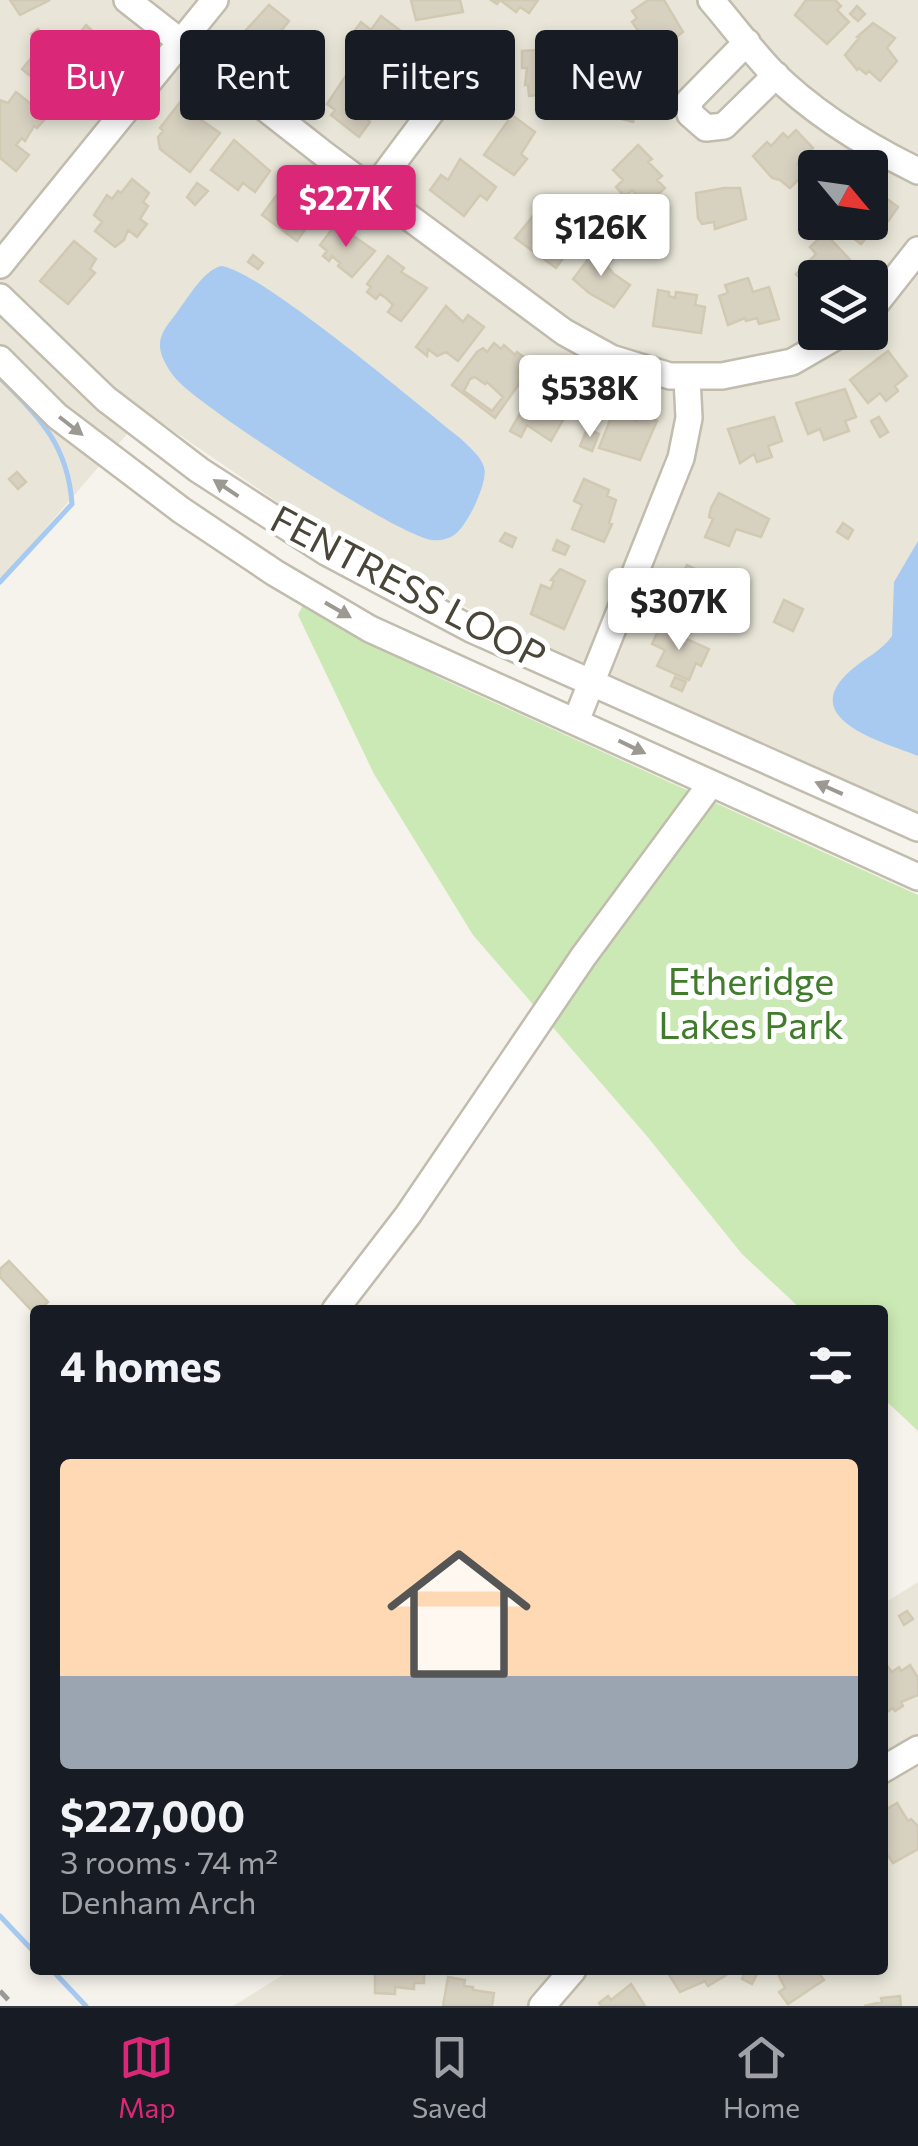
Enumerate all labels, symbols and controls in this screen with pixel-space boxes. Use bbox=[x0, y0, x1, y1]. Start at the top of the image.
chip: Buy bbox=[30, 30, 160, 120]
chip: Rent bbox=[180, 30, 325, 120]
chip: Filters bbox=[345, 30, 515, 120]
chip: New bbox=[535, 30, 678, 120]
north arrow bbox=[798, 150, 888, 240]
map controls bbox=[798, 150, 888, 350]
pin: $227K bbox=[276, 165, 416, 250]
text: $227K bbox=[299, 177, 393, 217]
pin: $126K bbox=[531, 194, 671, 279]
text: $126K bbox=[555, 206, 647, 246]
button: layers bbox=[798, 260, 888, 350]
pin: $538K bbox=[520, 355, 660, 440]
text: $538K bbox=[541, 367, 639, 407]
one-way arrow bbox=[58, 415, 83, 436]
one-way arrow bbox=[212, 479, 239, 498]
street label: FENTRESS LOOP bbox=[264, 494, 555, 678]
pin: $307K bbox=[609, 568, 749, 653]
text: $307K bbox=[630, 580, 728, 620]
one-way arrow bbox=[324, 601, 352, 618]
one-way arrow bbox=[618, 739, 647, 756]
one-way arrow bbox=[814, 780, 844, 796]
park label: Etheridge Lakes Park bbox=[658, 956, 844, 1047]
icon: filters bbox=[803, 1338, 858, 1393]
text: 4 homes bbox=[60, 1339, 222, 1391]
icon: home bbox=[369, 1524, 549, 1704]
text: $227,000 bbox=[60, 1789, 245, 1841]
text: 3 rooms · 74 m² bbox=[60, 1841, 278, 1881]
text: Denham Arch bbox=[60, 1881, 256, 1921]
tab: Map bbox=[118, 2030, 176, 2124]
tab: Saved bbox=[412, 2030, 487, 2124]
tab: Home bbox=[723, 2030, 800, 2124]

